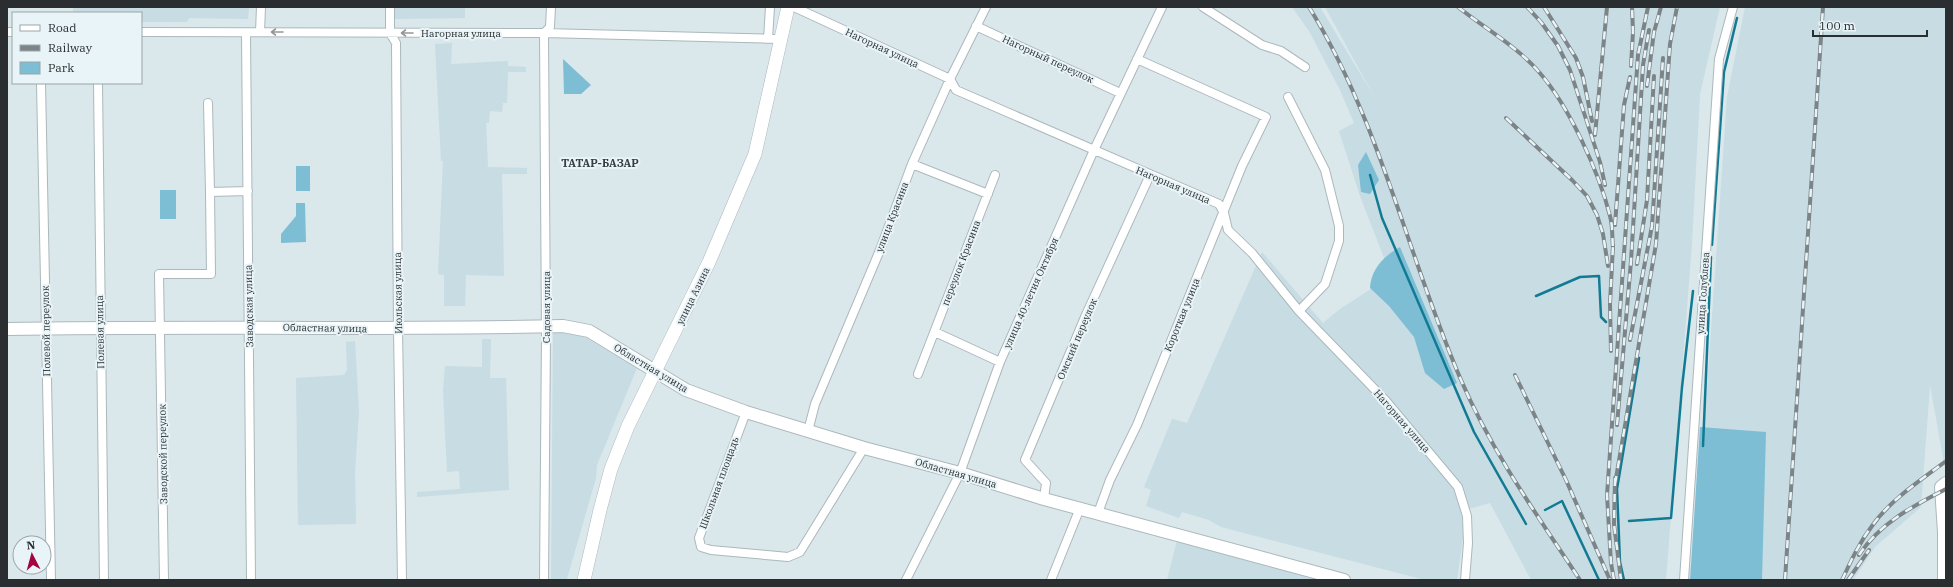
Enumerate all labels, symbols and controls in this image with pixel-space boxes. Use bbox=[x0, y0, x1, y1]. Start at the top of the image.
legend bbox=[12, 12, 142, 84]
scale bar bbox=[1813, 12, 1927, 38]
text: 100 m bbox=[1819, 18, 1855, 33]
text: Road bbox=[48, 20, 77, 35]
street label: Нагорная улица bbox=[843, 25, 921, 71]
street label: Нагорная улица bbox=[421, 27, 501, 40]
one-way arrow bbox=[271, 28, 284, 36]
one-way arrow bbox=[401, 29, 414, 37]
street label: Нагорный переулок bbox=[1000, 32, 1096, 86]
text: Railway bbox=[48, 40, 93, 55]
text: Park bbox=[48, 60, 74, 75]
district label: ТАТАР-БАЗАР bbox=[561, 156, 639, 170]
street label: Нагорная улица bbox=[1134, 163, 1213, 207]
street label: улица Красина bbox=[873, 180, 912, 254]
street label: переулок Красина bbox=[939, 218, 983, 308]
street label: улица 40-летия Октября bbox=[1001, 235, 1062, 351]
street label: улица Голублева bbox=[1694, 251, 1712, 334]
street label: Июльская улица bbox=[391, 252, 405, 334]
street label: Заводская улица bbox=[242, 264, 256, 347]
street label: улица Азина bbox=[673, 265, 713, 327]
street label: Садовая улица bbox=[540, 270, 553, 343]
street label: Короткая улица bbox=[1161, 276, 1203, 354]
street label: Полевой переулок bbox=[39, 285, 53, 377]
street label: Полевая улица bbox=[93, 294, 107, 369]
street label: Омский переулок bbox=[1054, 296, 1100, 382]
street label: Областная улица bbox=[283, 321, 368, 335]
street label: Областная улица bbox=[612, 341, 691, 396]
street label: Нагорная улица bbox=[1371, 387, 1433, 456]
street label: Заводской переулок bbox=[156, 404, 170, 504]
street label: Школьная площадь bbox=[696, 435, 742, 531]
street label: Областная улица bbox=[914, 455, 999, 491]
north arrow bbox=[12, 535, 52, 575]
text: N bbox=[26, 538, 36, 552]

